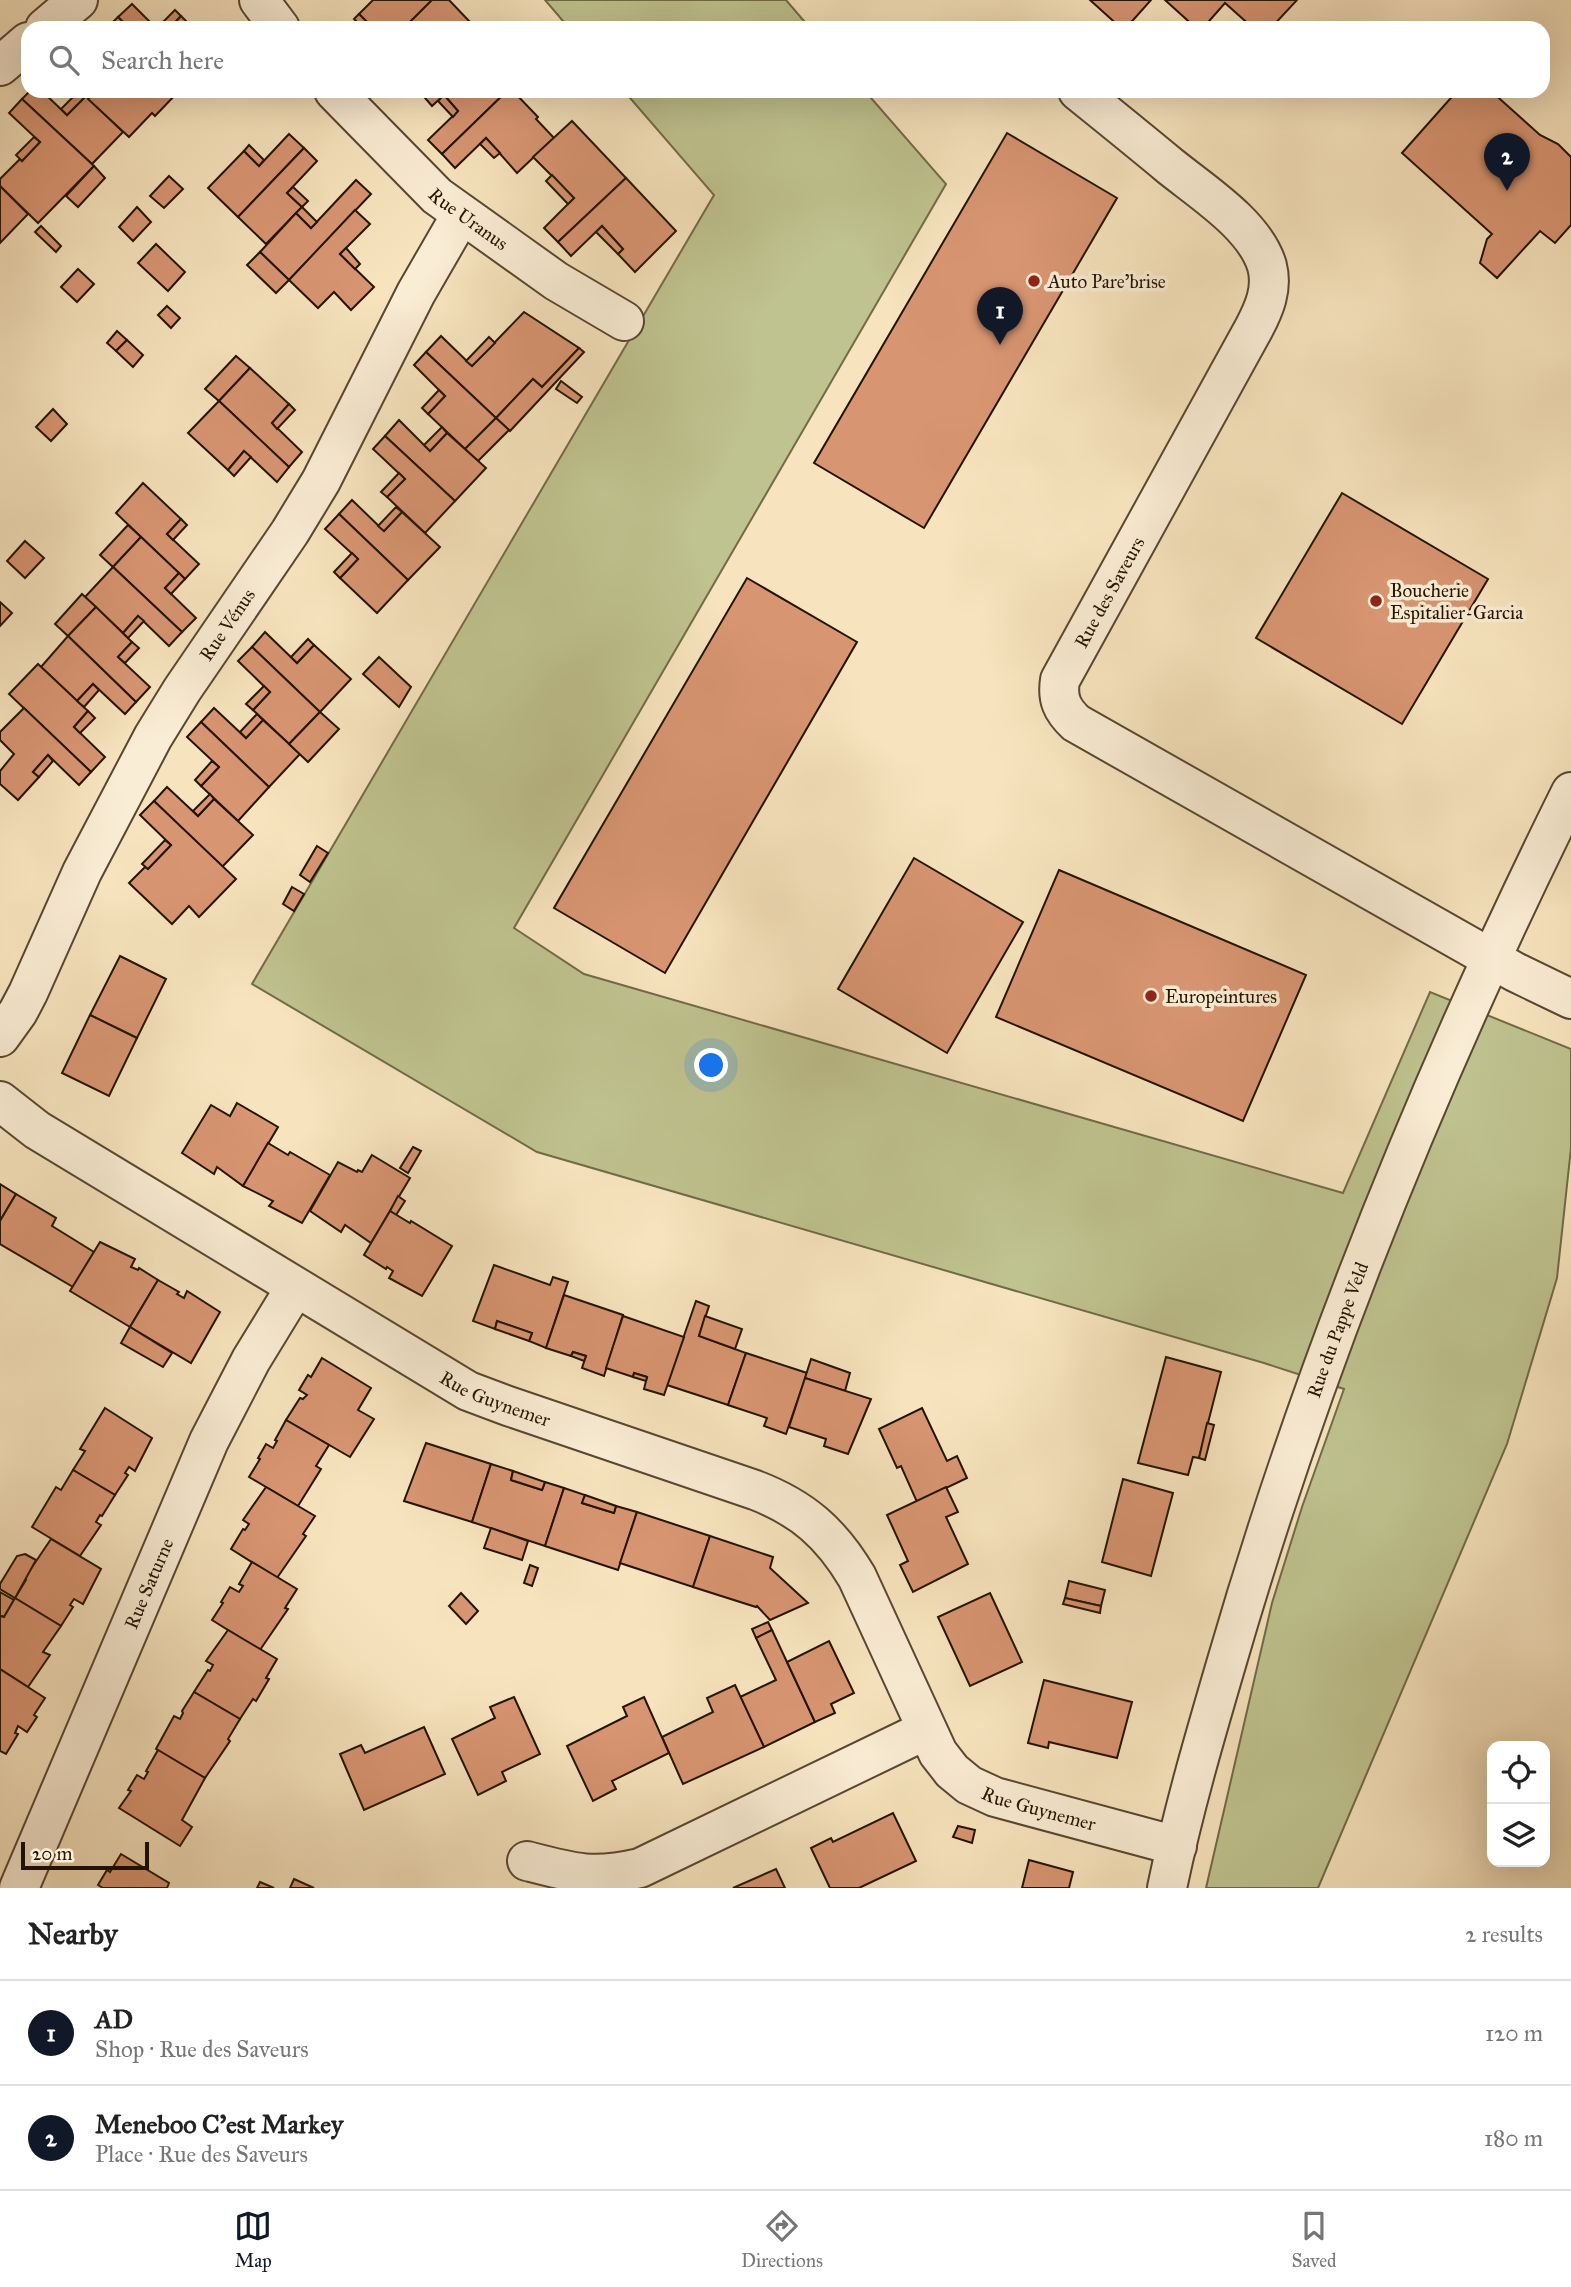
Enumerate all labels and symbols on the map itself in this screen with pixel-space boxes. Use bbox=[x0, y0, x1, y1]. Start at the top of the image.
pin: 2 bbox=[1484, 133, 1530, 191]
street label: Rue Uranus bbox=[423, 183, 513, 255]
place label: Auto Pare'brise bbox=[1047, 270, 1166, 293]
marker: Auto Pare'brise bbox=[1026, 273, 1042, 289]
pin: 1 bbox=[977, 287, 1023, 345]
street label: Rue des Saveurs bbox=[1069, 533, 1149, 652]
place label: Boucherie Espitalier-Garcia bbox=[1390, 579, 1524, 624]
street label: Rue Vénus bbox=[194, 584, 260, 665]
marker: Boucherie Espitalier-Garcia bbox=[1368, 593, 1384, 609]
place label: Europeintures bbox=[1165, 985, 1277, 1008]
marker: Europeintures bbox=[1143, 988, 1159, 1004]
your location bbox=[694, 1048, 728, 1082]
street label: Rue du Pappe Veld bbox=[1302, 1258, 1374, 1401]
street label: Rue Guynemer bbox=[436, 1366, 554, 1432]
street label: Rue Saturne bbox=[119, 1535, 178, 1632]
street label: Rue Guynemer bbox=[978, 1781, 1099, 1836]
scale bar bbox=[21, 1839, 149, 1871]

